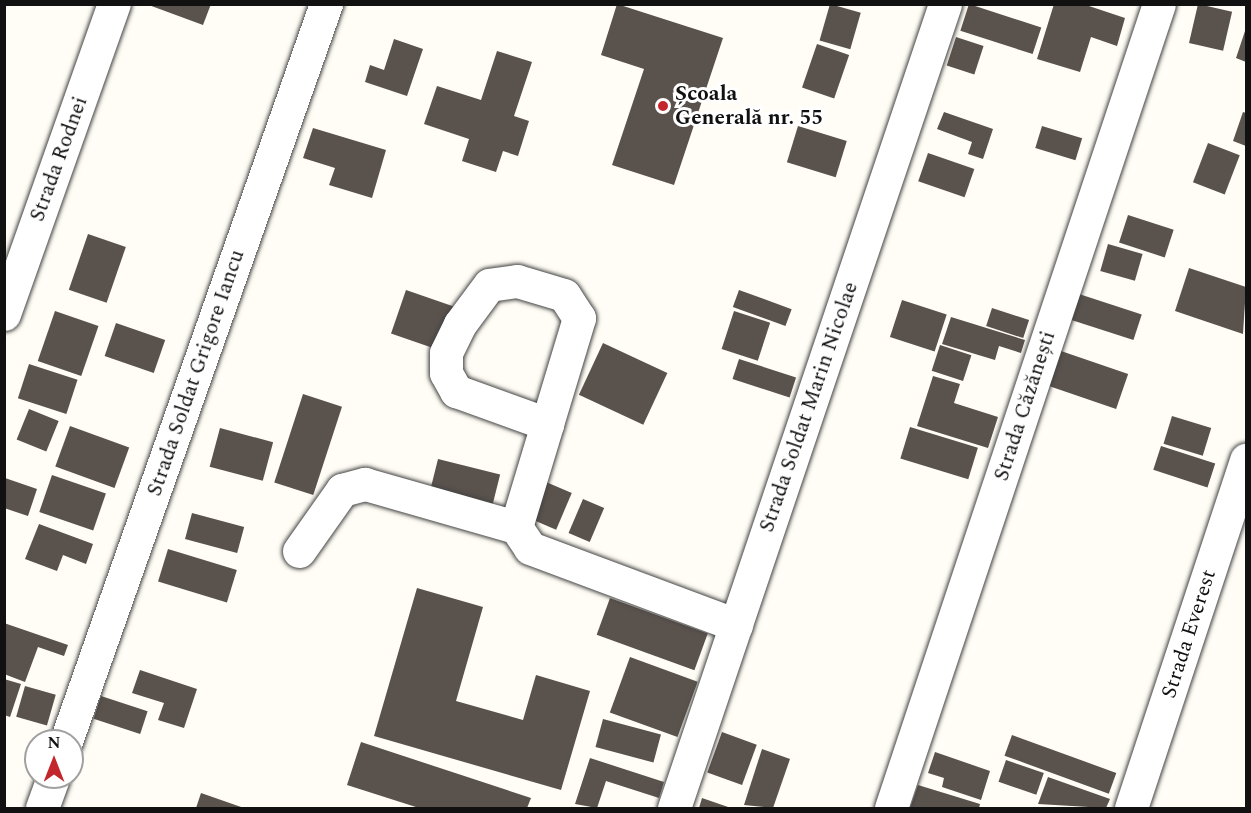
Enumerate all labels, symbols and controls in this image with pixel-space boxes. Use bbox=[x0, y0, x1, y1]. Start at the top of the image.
place label: Școala Generală nr. 55 bbox=[675, 81, 823, 131]
street label: Strada Rodnei bbox=[25, 93, 93, 225]
marker: Școala Generală nr. 55 bbox=[656, 99, 670, 113]
street label: Strada Soldat Grigore Iancu bbox=[142, 247, 250, 499]
street label: Strada Soldat Marin Nicolae bbox=[754, 279, 864, 535]
street label: Strada Căzănești bbox=[989, 328, 1061, 484]
street label: Strada Everest bbox=[1156, 566, 1222, 702]
north arrow bbox=[24, 729, 84, 789]
text: N bbox=[47, 731, 61, 755]

